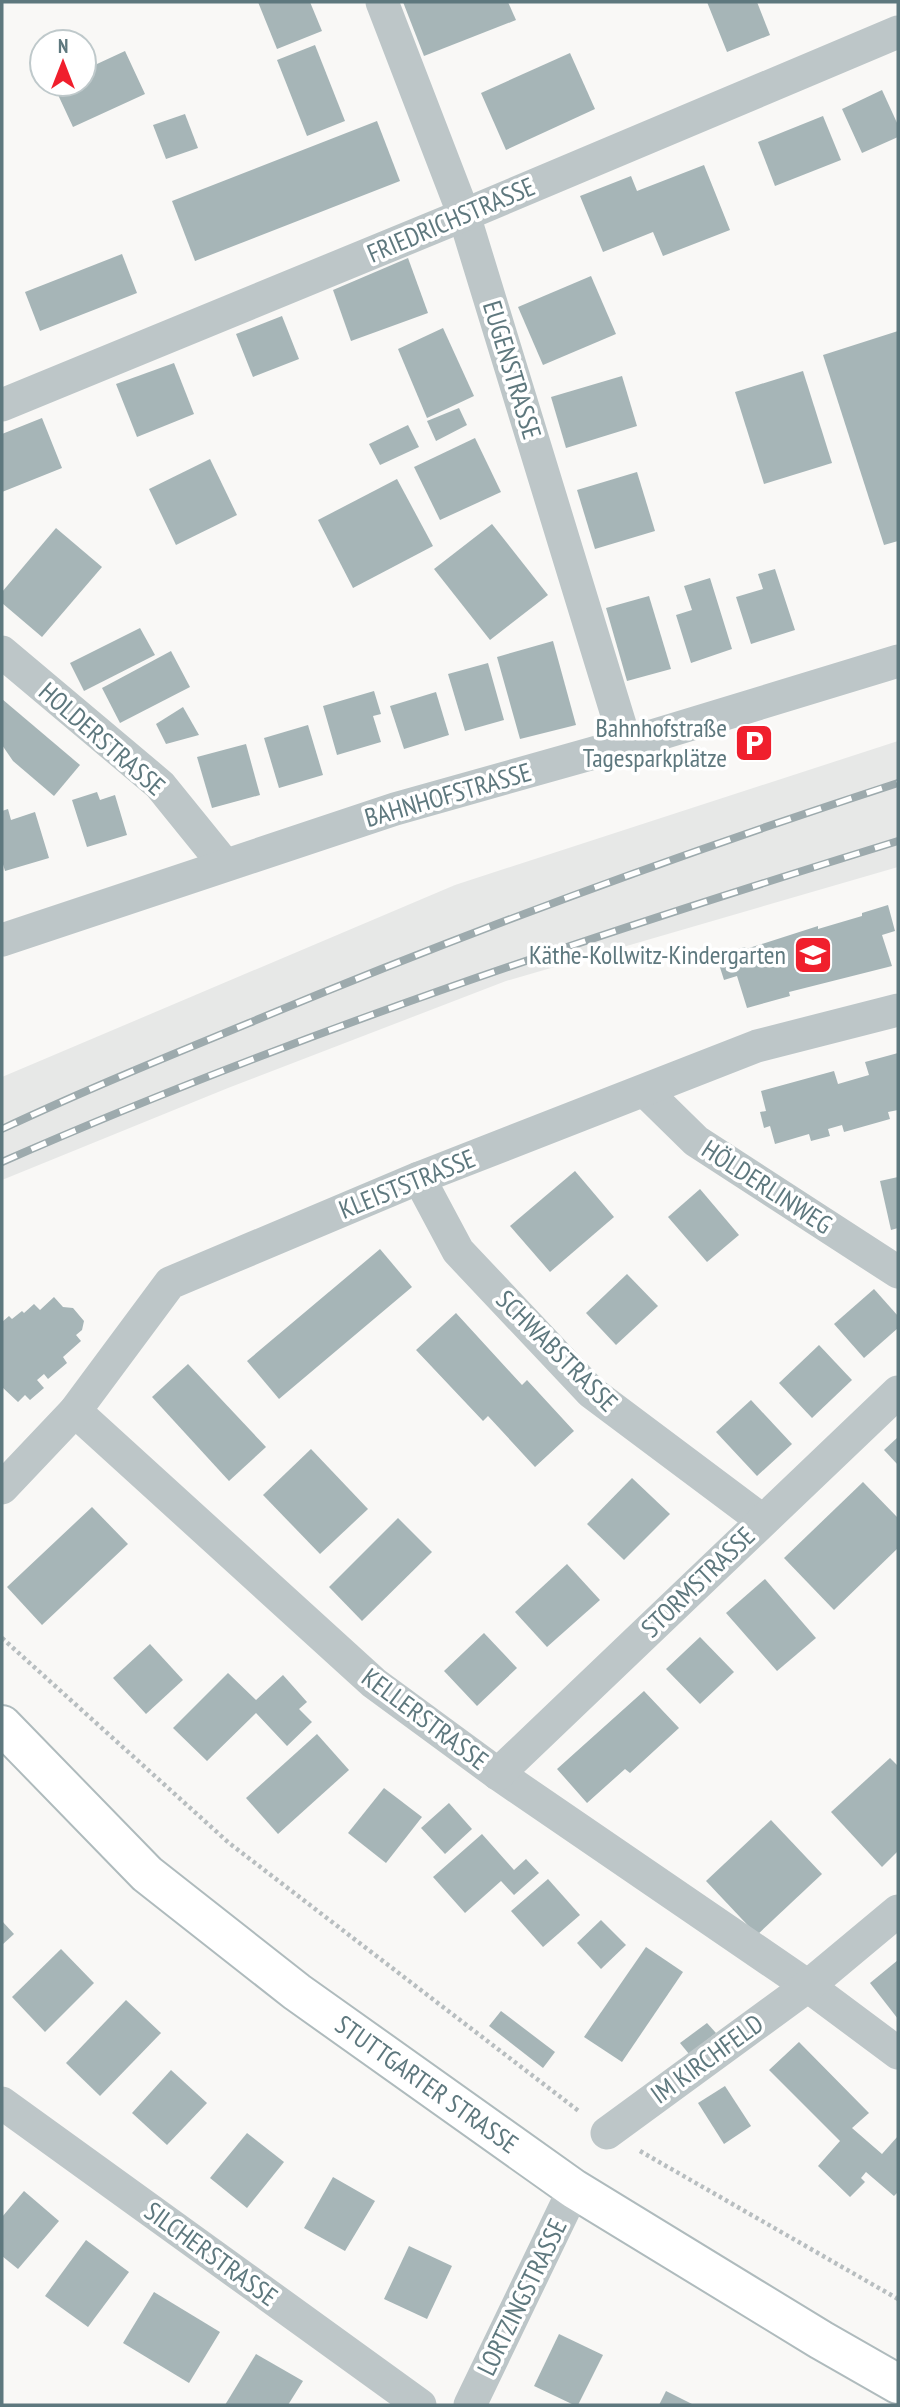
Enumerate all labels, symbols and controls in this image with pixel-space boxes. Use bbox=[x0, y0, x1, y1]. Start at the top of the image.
north arrow bbox=[28, 28, 98, 98]
text: N bbox=[58, 34, 68, 58]
street label: FRIEDRICHSTRASSE bbox=[362, 169, 540, 270]
street label: EUGENSTRASSE bbox=[476, 297, 549, 443]
street label: HOLDERSTRASSE bbox=[32, 675, 172, 802]
place label: Bahnhofstraße Tagesparkplätze bbox=[583, 711, 727, 774]
parking icon: Bahnhofstraße Tagesparkplätze bbox=[733, 722, 775, 764]
street label: BAHNHOFSTRASSE bbox=[361, 755, 535, 834]
school or university icon: Käthe-Kollwitz-Kindergarten bbox=[792, 934, 834, 976]
place label: Käthe-Kollwitz-Kindergarten bbox=[529, 938, 786, 971]
street label: HÖLDERLINWEG bbox=[696, 1132, 839, 1241]
street label: KLEISTSTRASSE bbox=[334, 1141, 480, 1226]
street label: SCHWABSTRASSE bbox=[490, 1283, 625, 1418]
street label: STORMSTRASSE bbox=[634, 1519, 761, 1644]
street label: KELLERSTRASSE bbox=[356, 1660, 495, 1777]
street label: IM KIRCHFELD bbox=[644, 2007, 769, 2110]
street label: STUTTGARTER STRASSE bbox=[329, 2008, 525, 2160]
street label: SILCHERSTRASSE bbox=[138, 2194, 284, 2313]
street label: LORTZINGSTRASSE bbox=[469, 2213, 574, 2381]

